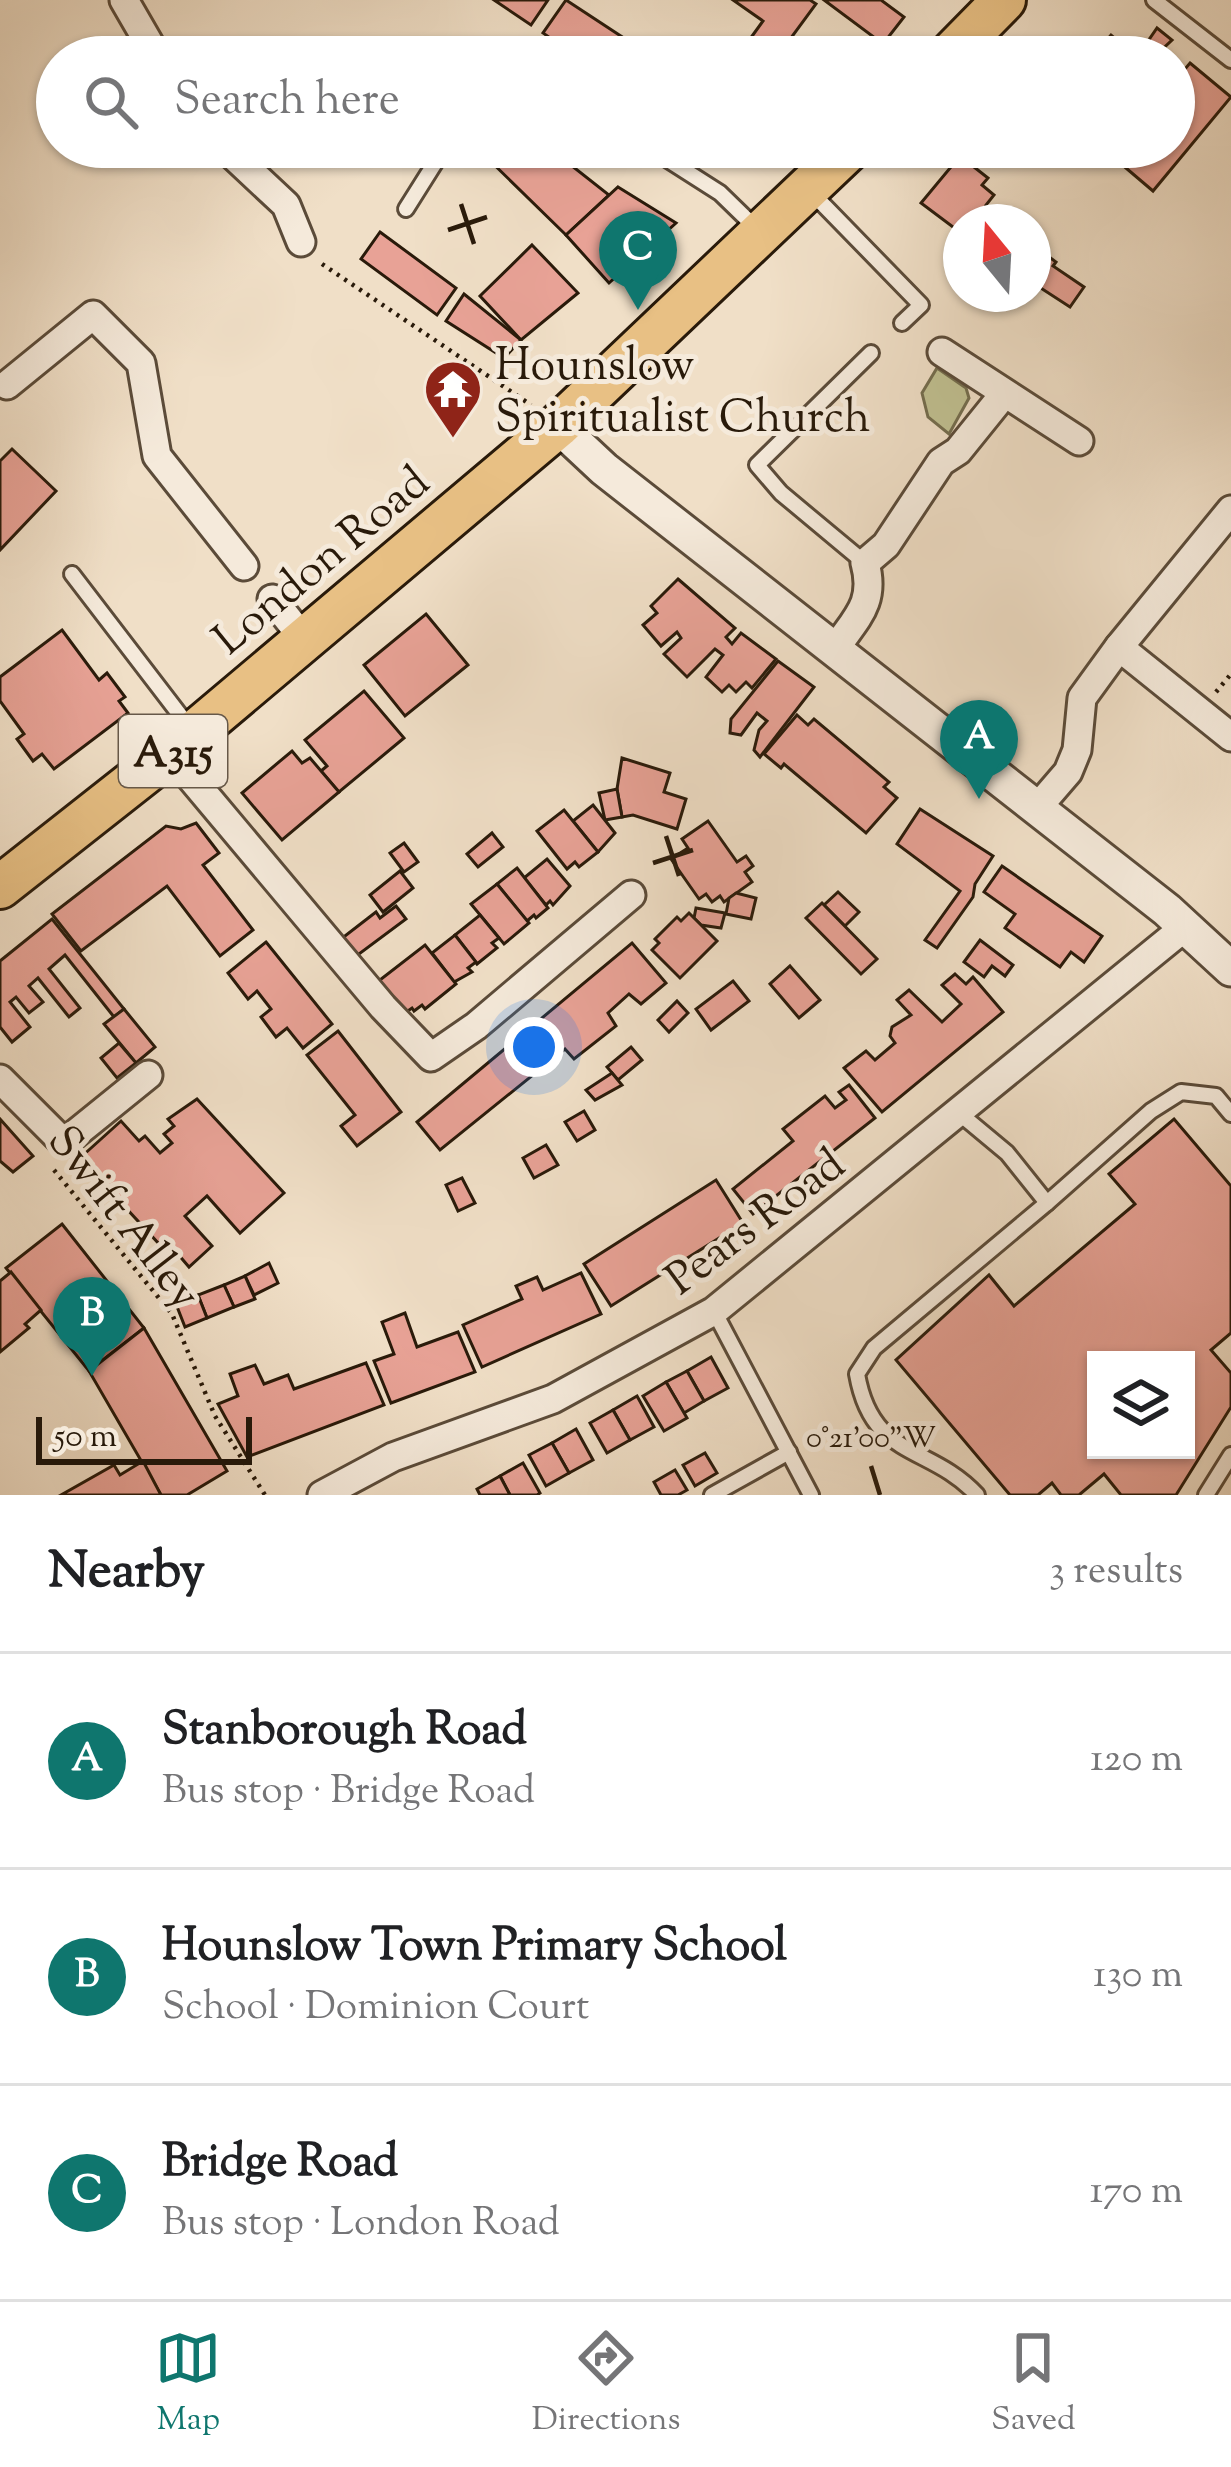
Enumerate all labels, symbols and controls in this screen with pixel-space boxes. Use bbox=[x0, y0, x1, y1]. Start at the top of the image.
search box bbox=[36, 36, 1195, 168]
icon: search bbox=[78, 69, 144, 135]
text: Search here bbox=[174, 70, 400, 135]
north arrow bbox=[943, 204, 1051, 312]
pin: C bbox=[599, 211, 677, 310]
place label: Hounslow Spiritualist Church bbox=[495, 336, 870, 453]
temple icon: Hounslow Spiritualist Church bbox=[422, 358, 484, 440]
street label: London Road bbox=[201, 453, 446, 673]
pin: A bbox=[940, 700, 1018, 799]
road number: A315 bbox=[119, 715, 227, 787]
your location bbox=[504, 1017, 564, 1077]
street label: Swift Alley bbox=[29, 1114, 214, 1325]
street label: Pears Road bbox=[654, 1135, 861, 1313]
pin: B bbox=[53, 1277, 131, 1376]
map controls bbox=[1087, 1351, 1195, 1459]
button: layers bbox=[1087, 1351, 1195, 1459]
scale bar bbox=[36, 1411, 252, 1464]
text: 50 m bbox=[54, 1414, 117, 1462]
text: 0°21'00"W bbox=[806, 1418, 936, 1461]
text: Nearby bbox=[48, 1537, 205, 1610]
text: 3 results bbox=[1049, 1545, 1183, 1601]
text: Stanborough Road bbox=[162, 1700, 527, 1765]
text: A bbox=[71, 1733, 103, 1789]
text: 120 m bbox=[1090, 1733, 1183, 1789]
text: Bus stop · Bridge Road bbox=[162, 1765, 535, 1821]
text: Hounslow Town Primary School bbox=[162, 1916, 787, 1981]
text: B bbox=[75, 1949, 99, 2005]
text: 130 m bbox=[1093, 1949, 1183, 2005]
text: School · Dominion Court bbox=[162, 1981, 589, 2037]
text: Bridge Road bbox=[162, 2132, 398, 2197]
text: C bbox=[71, 2165, 103, 2221]
text: 170 m bbox=[1090, 2165, 1183, 2221]
text: Bus stop · London Road bbox=[162, 2197, 560, 2253]
tab: Map bbox=[155, 2325, 221, 2445]
tab: Directions bbox=[532, 2325, 681, 2445]
tab: Saved bbox=[991, 2325, 1076, 2445]

